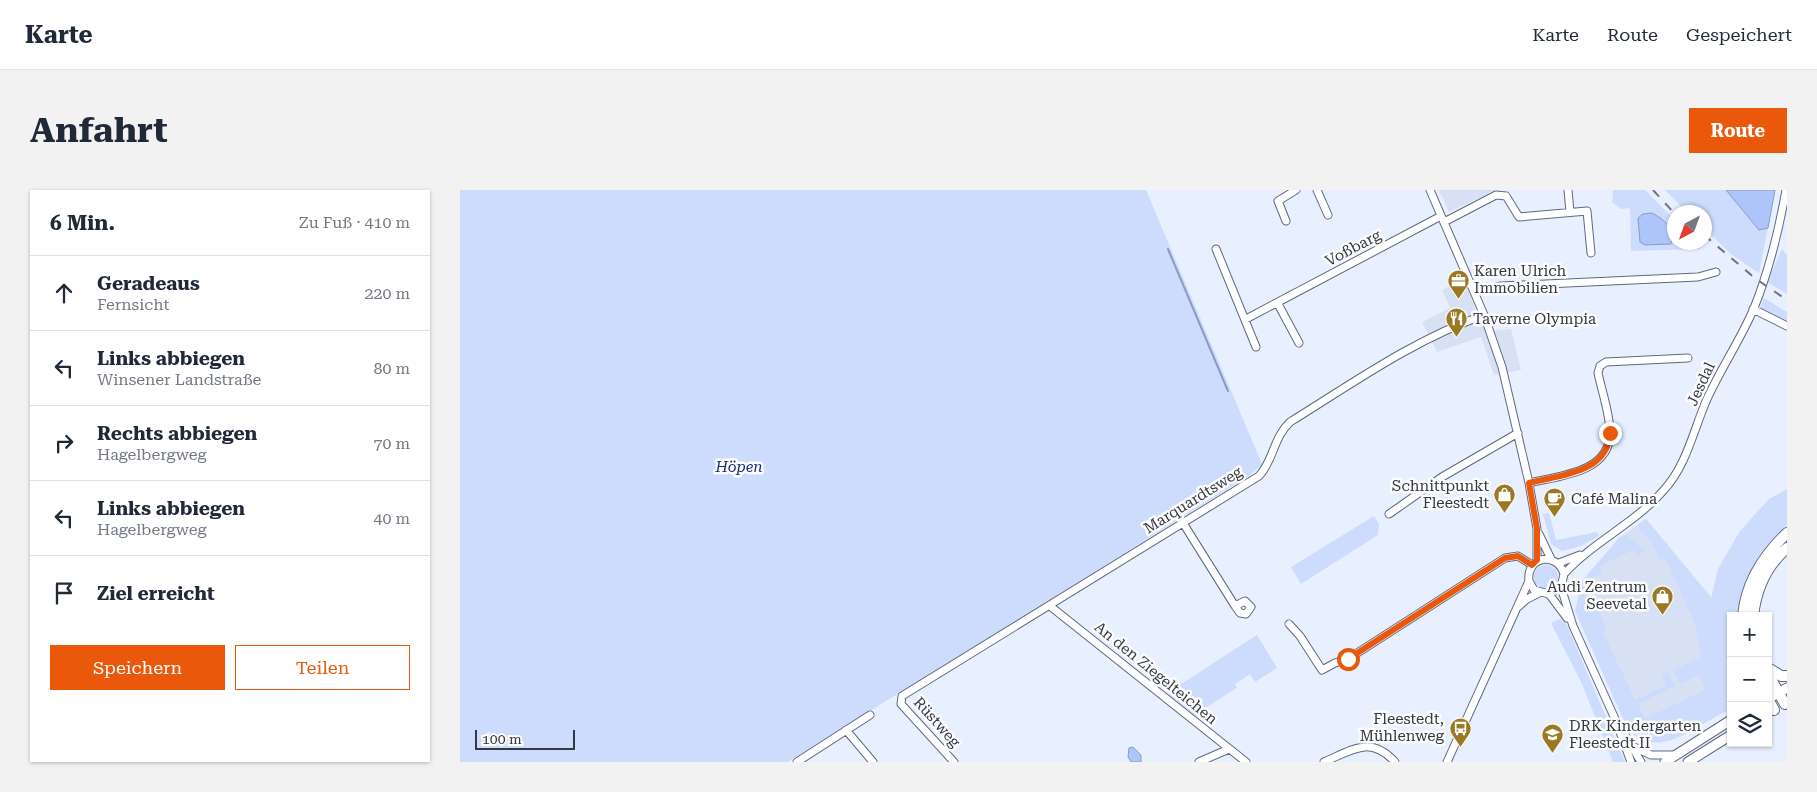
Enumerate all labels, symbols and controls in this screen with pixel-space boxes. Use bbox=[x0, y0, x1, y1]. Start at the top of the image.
text: Karte bbox=[25, 21, 93, 49]
text: Karte bbox=[1532, 24, 1579, 45]
text: Route bbox=[1607, 24, 1658, 45]
text: Gespeichert bbox=[1686, 24, 1792, 45]
button: Route bbox=[1689, 108, 1787, 153]
text: Anfahrt bbox=[30, 110, 168, 151]
north arrow bbox=[1667, 205, 1712, 250]
text: 6 Min. bbox=[50, 211, 115, 235]
text: Zu Fuß · 410 m bbox=[299, 213, 410, 232]
street label: Voßbarg bbox=[1322, 226, 1384, 270]
place label: Karen Ulrich Immobilien bbox=[1474, 262, 1567, 297]
office icon: Karen Ulrich Immobilien bbox=[1446, 268, 1470, 299]
text: Geradeaus bbox=[97, 272, 200, 295]
icon: ahead bbox=[50, 279, 78, 307]
text: 220 m bbox=[364, 284, 410, 303]
text: Fernsicht bbox=[97, 295, 170, 314]
restaurant icon: Taverne Olympia bbox=[1445, 307, 1469, 338]
place label: Taverne Olympia bbox=[1473, 310, 1596, 328]
text: Links abbiegen bbox=[97, 347, 245, 370]
icon: left bbox=[50, 354, 78, 382]
text: 80 m bbox=[373, 359, 410, 378]
street label: Jesdal bbox=[1683, 359, 1719, 409]
text: Winsener Landstraße bbox=[97, 370, 261, 389]
text: Rechts abbiegen bbox=[97, 422, 257, 445]
route end bbox=[1599, 422, 1622, 445]
icon: right bbox=[50, 429, 78, 457]
text: 70 m bbox=[373, 434, 410, 453]
text: Hagelbergweg bbox=[97, 445, 207, 464]
park label: Höpen bbox=[714, 458, 763, 476]
street label: Marquardtsweg bbox=[1141, 462, 1246, 537]
place label: Schnittpunkt Fleestedt bbox=[1392, 477, 1489, 512]
shop icon: Schnittpunkt Fleestedt bbox=[1493, 483, 1517, 514]
cafe icon: Café Malina bbox=[1543, 487, 1567, 518]
place label: Café Malina bbox=[1571, 490, 1657, 508]
text: Links abbiegen bbox=[97, 497, 245, 520]
icon: left bbox=[50, 504, 78, 532]
text: 40 m bbox=[373, 509, 410, 528]
text: Hagelbergweg bbox=[97, 520, 207, 539]
place label: Audi Zentrum Seevetal bbox=[1547, 578, 1647, 613]
icon: arrive bbox=[50, 579, 78, 607]
text: Ziel erreicht bbox=[97, 582, 215, 605]
shop icon: Audi Zentrum Seevetal bbox=[1651, 584, 1675, 615]
map controls bbox=[1727, 612, 1772, 747]
button: + bbox=[1727, 612, 1772, 657]
street label: An den Ziegelteichen bbox=[1091, 618, 1221, 728]
button: Speichern bbox=[50, 645, 225, 690]
button: Teilen bbox=[235, 645, 410, 690]
route start bbox=[1337, 648, 1360, 671]
button: − bbox=[1727, 657, 1772, 702]
street label: Rüstweg bbox=[910, 693, 964, 751]
button: layers bbox=[1727, 702, 1772, 747]
place label: Fleestedt, Mühlenweg bbox=[1360, 710, 1444, 745]
bus stop icon: Fleestedt, Mühlenweg bbox=[1448, 716, 1472, 747]
place label: DRK Kindergarten Fleestedt II bbox=[1569, 717, 1701, 752]
school or university icon: DRK Kindergarten Fleestedt II bbox=[1541, 723, 1565, 754]
scale bar bbox=[475, 727, 575, 750]
text: 100 m bbox=[482, 731, 522, 747]

